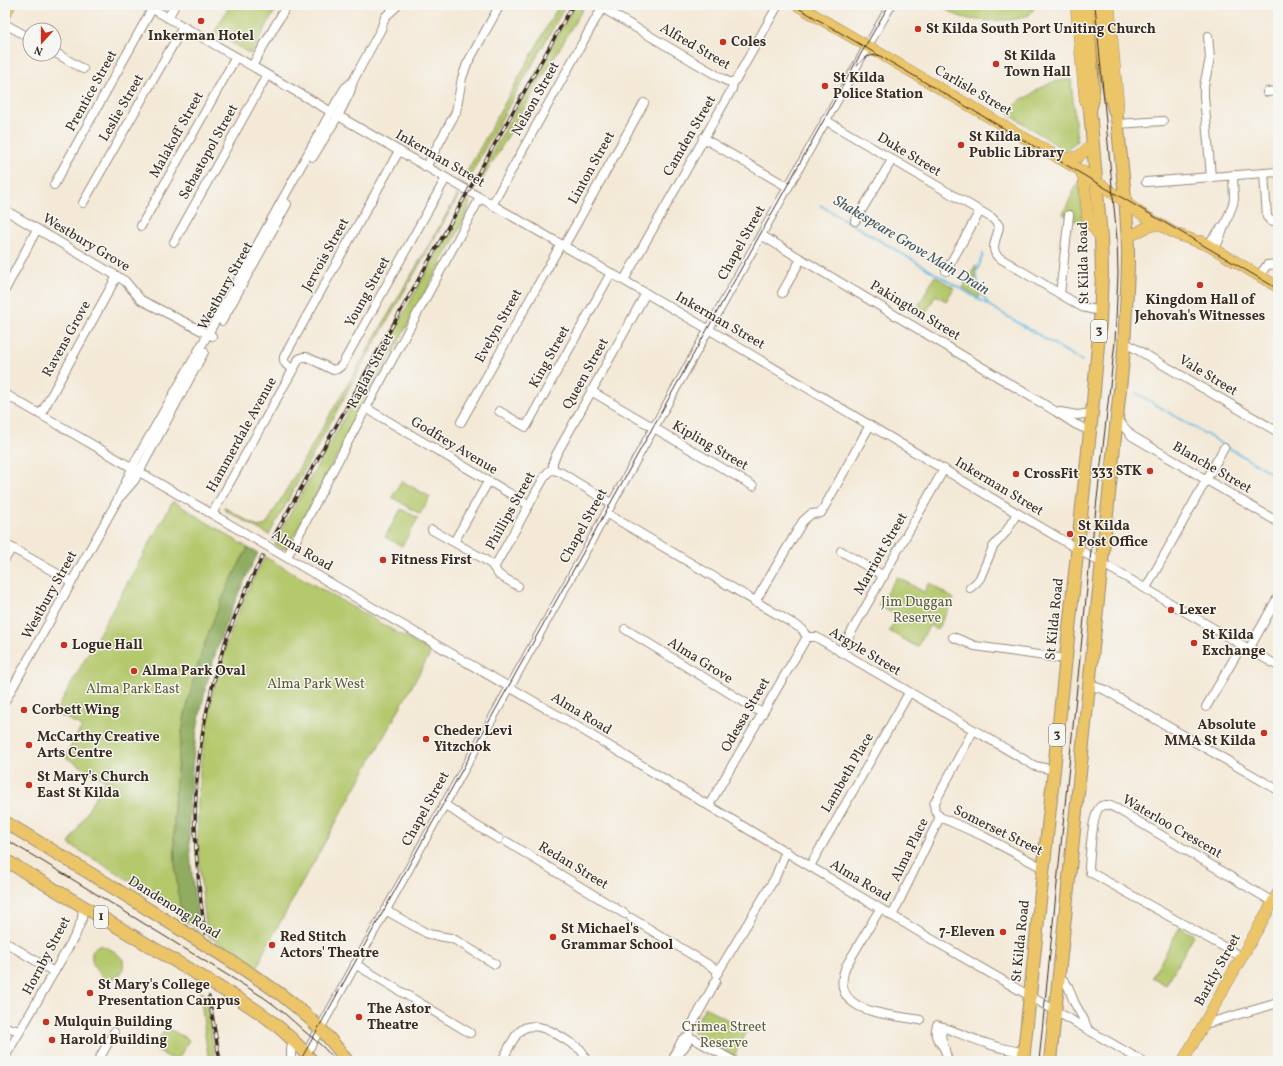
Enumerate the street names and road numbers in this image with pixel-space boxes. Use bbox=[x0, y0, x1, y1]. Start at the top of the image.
street label: Alfred Street bbox=[656, 19, 734, 75]
street label: Prentice Street bbox=[62, 47, 122, 135]
street label: Nelson Street bbox=[508, 58, 564, 140]
street label: Carlisle Street bbox=[931, 61, 1015, 121]
street label: Leslie Street bbox=[95, 71, 149, 145]
street label: Malakoff Street bbox=[145, 88, 209, 182]
street label: Camden Street bbox=[659, 92, 721, 180]
street label: Sebastopol Street bbox=[175, 101, 243, 203]
street label: Inkerman Street bbox=[392, 126, 488, 192]
street label: Linton Street bbox=[564, 128, 620, 208]
street label: Duke Street bbox=[873, 128, 945, 182]
street label: Chapel Street bbox=[714, 202, 770, 284]
street label: Westbury Grove bbox=[39, 209, 134, 277]
street label: Jervois Street bbox=[298, 215, 354, 295]
street label: St Kilda Road bbox=[1074, 221, 1094, 304]
street label: Westbury Street bbox=[194, 238, 258, 334]
street label: Young Street bbox=[341, 253, 395, 331]
street label: Pakington Street bbox=[866, 276, 964, 346]
street label: Evelyn Street bbox=[471, 286, 527, 366]
street label: Inkerman Street bbox=[672, 288, 768, 354]
street label: Ravens Grove bbox=[38, 297, 96, 381]
road number: 3 bbox=[1091, 320, 1107, 342]
street label: King Street bbox=[525, 322, 575, 392]
street label: Raglan Street bbox=[343, 330, 399, 412]
street label: Queen Street bbox=[558, 335, 614, 413]
street label: Vale Street bbox=[1175, 351, 1241, 401]
street label: Hammerdale Avenue bbox=[202, 374, 282, 496]
street label: Godfrey Avenue bbox=[407, 412, 501, 480]
street label: Kipling Street bbox=[668, 417, 752, 476]
street label: Blanche Street bbox=[1169, 438, 1255, 498]
street label: Inkerman Street bbox=[951, 453, 1047, 521]
street label: Phillips Street bbox=[482, 468, 540, 554]
street label: Chapel Street bbox=[556, 485, 612, 567]
street label: Marriott Street bbox=[850, 509, 912, 599]
street label: Alma Road bbox=[268, 526, 336, 576]
street label: Westbury Street bbox=[18, 547, 82, 643]
street label: St Kilda Road bbox=[1041, 577, 1069, 661]
street label: Argyle Street bbox=[825, 623, 905, 681]
street label: Alma Grove bbox=[664, 633, 737, 689]
street label: Odessa Street bbox=[717, 674, 775, 756]
street label: Alma Road bbox=[547, 688, 615, 740]
road number: 3 bbox=[1049, 724, 1065, 746]
street label: Lambeth Place bbox=[817, 729, 879, 817]
street label: Chapel Street bbox=[398, 768, 454, 850]
street label: Waterloo Crescent bbox=[1118, 791, 1226, 863]
street label: Somerset Street bbox=[950, 801, 1046, 861]
street label: Alma Place bbox=[886, 815, 934, 885]
street label: Redan Street bbox=[534, 838, 612, 894]
street label: Alma Road bbox=[826, 855, 894, 907]
street label: Dandenong Road bbox=[124, 872, 224, 944]
street label: St Kilda Road bbox=[1007, 899, 1035, 983]
road number: 1 bbox=[94, 906, 108, 928]
street label: Hornby Street bbox=[18, 913, 76, 999]
street label: Barkly Street bbox=[1190, 930, 1246, 1010]

